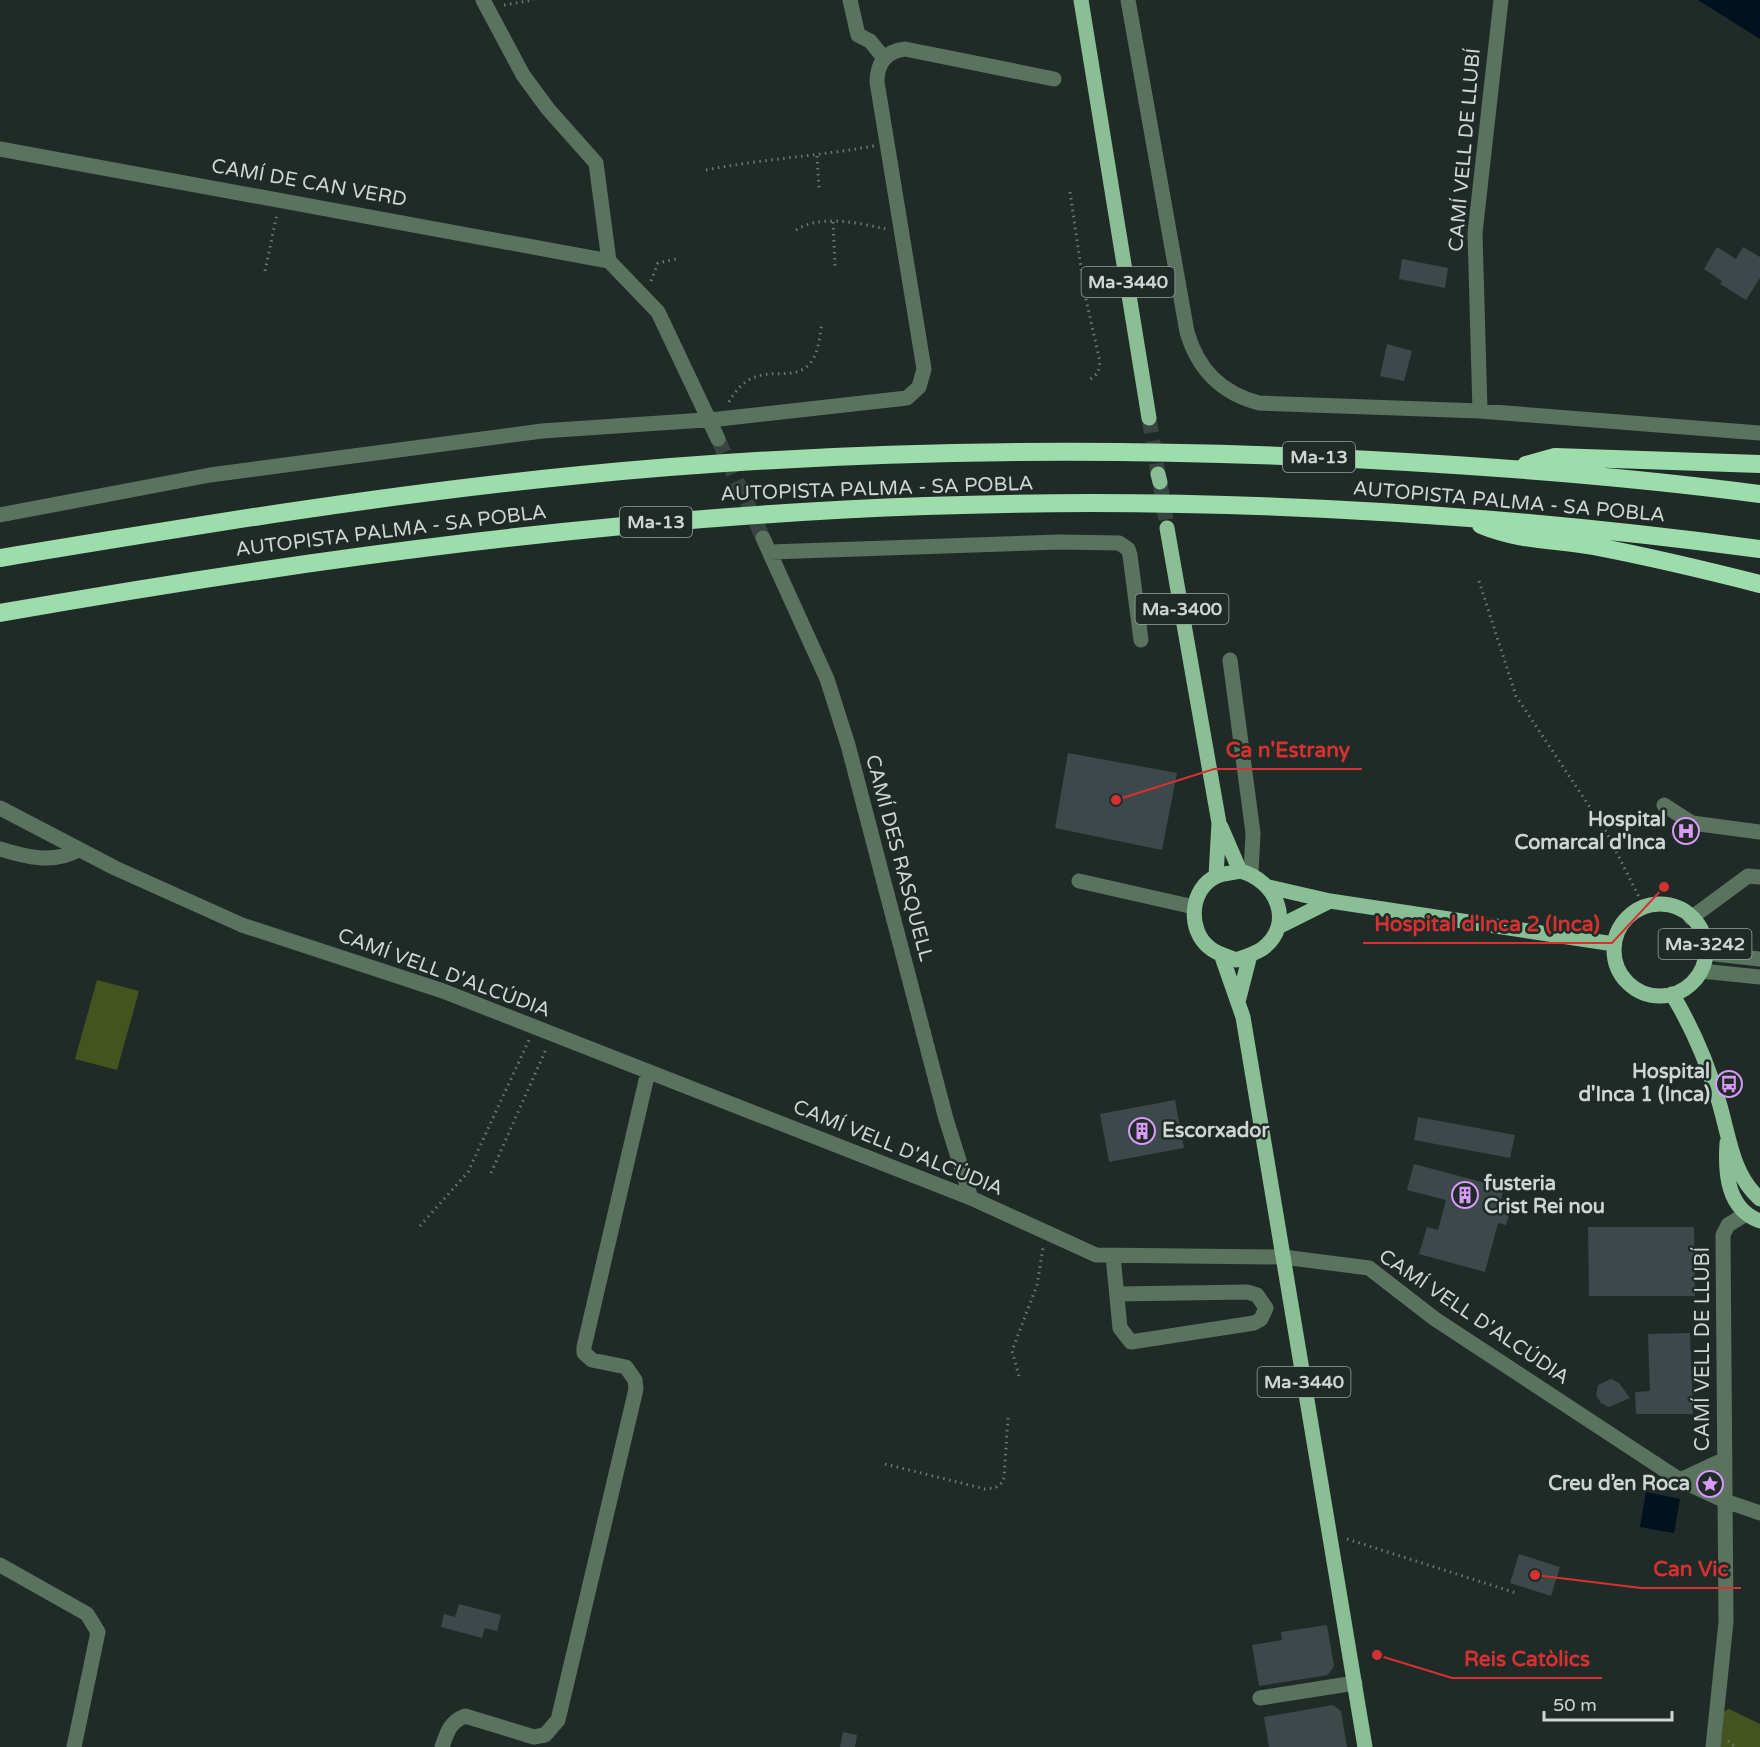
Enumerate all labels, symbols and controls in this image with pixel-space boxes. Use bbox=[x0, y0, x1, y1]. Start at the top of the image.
street label: CAMÍ VELL DE LLUBÍ bbox=[1443, 47, 1486, 253]
street label: CAMÍ DE CAN VERD bbox=[209, 153, 409, 212]
road number: Ma-3440 bbox=[1082, 267, 1174, 297]
road number: Ma-13 bbox=[1283, 442, 1355, 472]
street label: AUTOPISTA PALMA - SA POBLA bbox=[720, 472, 1034, 506]
street label: AUTOPISTA PALMA - SA POBLA bbox=[1352, 476, 1666, 528]
street label: AUTOPISTA PALMA - SA POBLA bbox=[234, 500, 548, 562]
road number: Ma-13 bbox=[620, 507, 692, 537]
road number: Ma-3400 bbox=[1136, 594, 1228, 624]
callout: Ca n'Estrany bbox=[1214, 730, 1362, 769]
text: Ca n'Estrany bbox=[1226, 738, 1351, 763]
street label: CAMÍ DES RASQUELL bbox=[860, 752, 939, 964]
place label: Hospital Comarcal d'Inca bbox=[1515, 808, 1666, 855]
hospital icon: Hospital Comarcal d'Inca bbox=[1671, 816, 1701, 846]
callout: Hospital d'Inca 2 (Inca) bbox=[1363, 904, 1612, 943]
text: Hospital d'Inca 2 (Inca) bbox=[1374, 912, 1600, 937]
street label: CAMÍ VELL D'ALCÚDIA bbox=[334, 922, 554, 1023]
road number: Ma-3242 bbox=[1658, 929, 1752, 959]
place label: Hospital d'Inca 1 (Inca) bbox=[1578, 1060, 1710, 1107]
bus stop icon: Hospital d'Inca 1 (Inca) bbox=[1714, 1069, 1744, 1099]
street label: CAMÍ VELL D'ALCÚDIA bbox=[789, 1094, 1007, 1201]
building icon: Escorxador bbox=[1127, 1116, 1157, 1146]
place label: Escorxador bbox=[1162, 1119, 1269, 1143]
place label: fusteria Crist Rei nou bbox=[1484, 1172, 1605, 1219]
building icon: fusteria Crist Rei nou bbox=[1450, 1180, 1480, 1210]
street label: CAMÍ VELL D'ALCÚDIA bbox=[1374, 1243, 1574, 1390]
street label: CAMÍ VELL DE LLUBÍ bbox=[1690, 1247, 1715, 1451]
road number: Ma-3440 bbox=[1258, 1367, 1350, 1397]
place icon: Creu d’en Roca bbox=[1695, 1469, 1725, 1499]
place label: Creu d’en Roca bbox=[1548, 1472, 1690, 1496]
callout: Can Vic bbox=[1641, 1549, 1741, 1588]
text: Can Vic bbox=[1653, 1557, 1729, 1582]
callout: Reis Catòlics bbox=[1452, 1639, 1602, 1678]
text: Reis Catòlics bbox=[1464, 1647, 1590, 1672]
scale bar bbox=[1544, 1684, 1672, 1722]
text: 50 m bbox=[1553, 1694, 1597, 1716]

